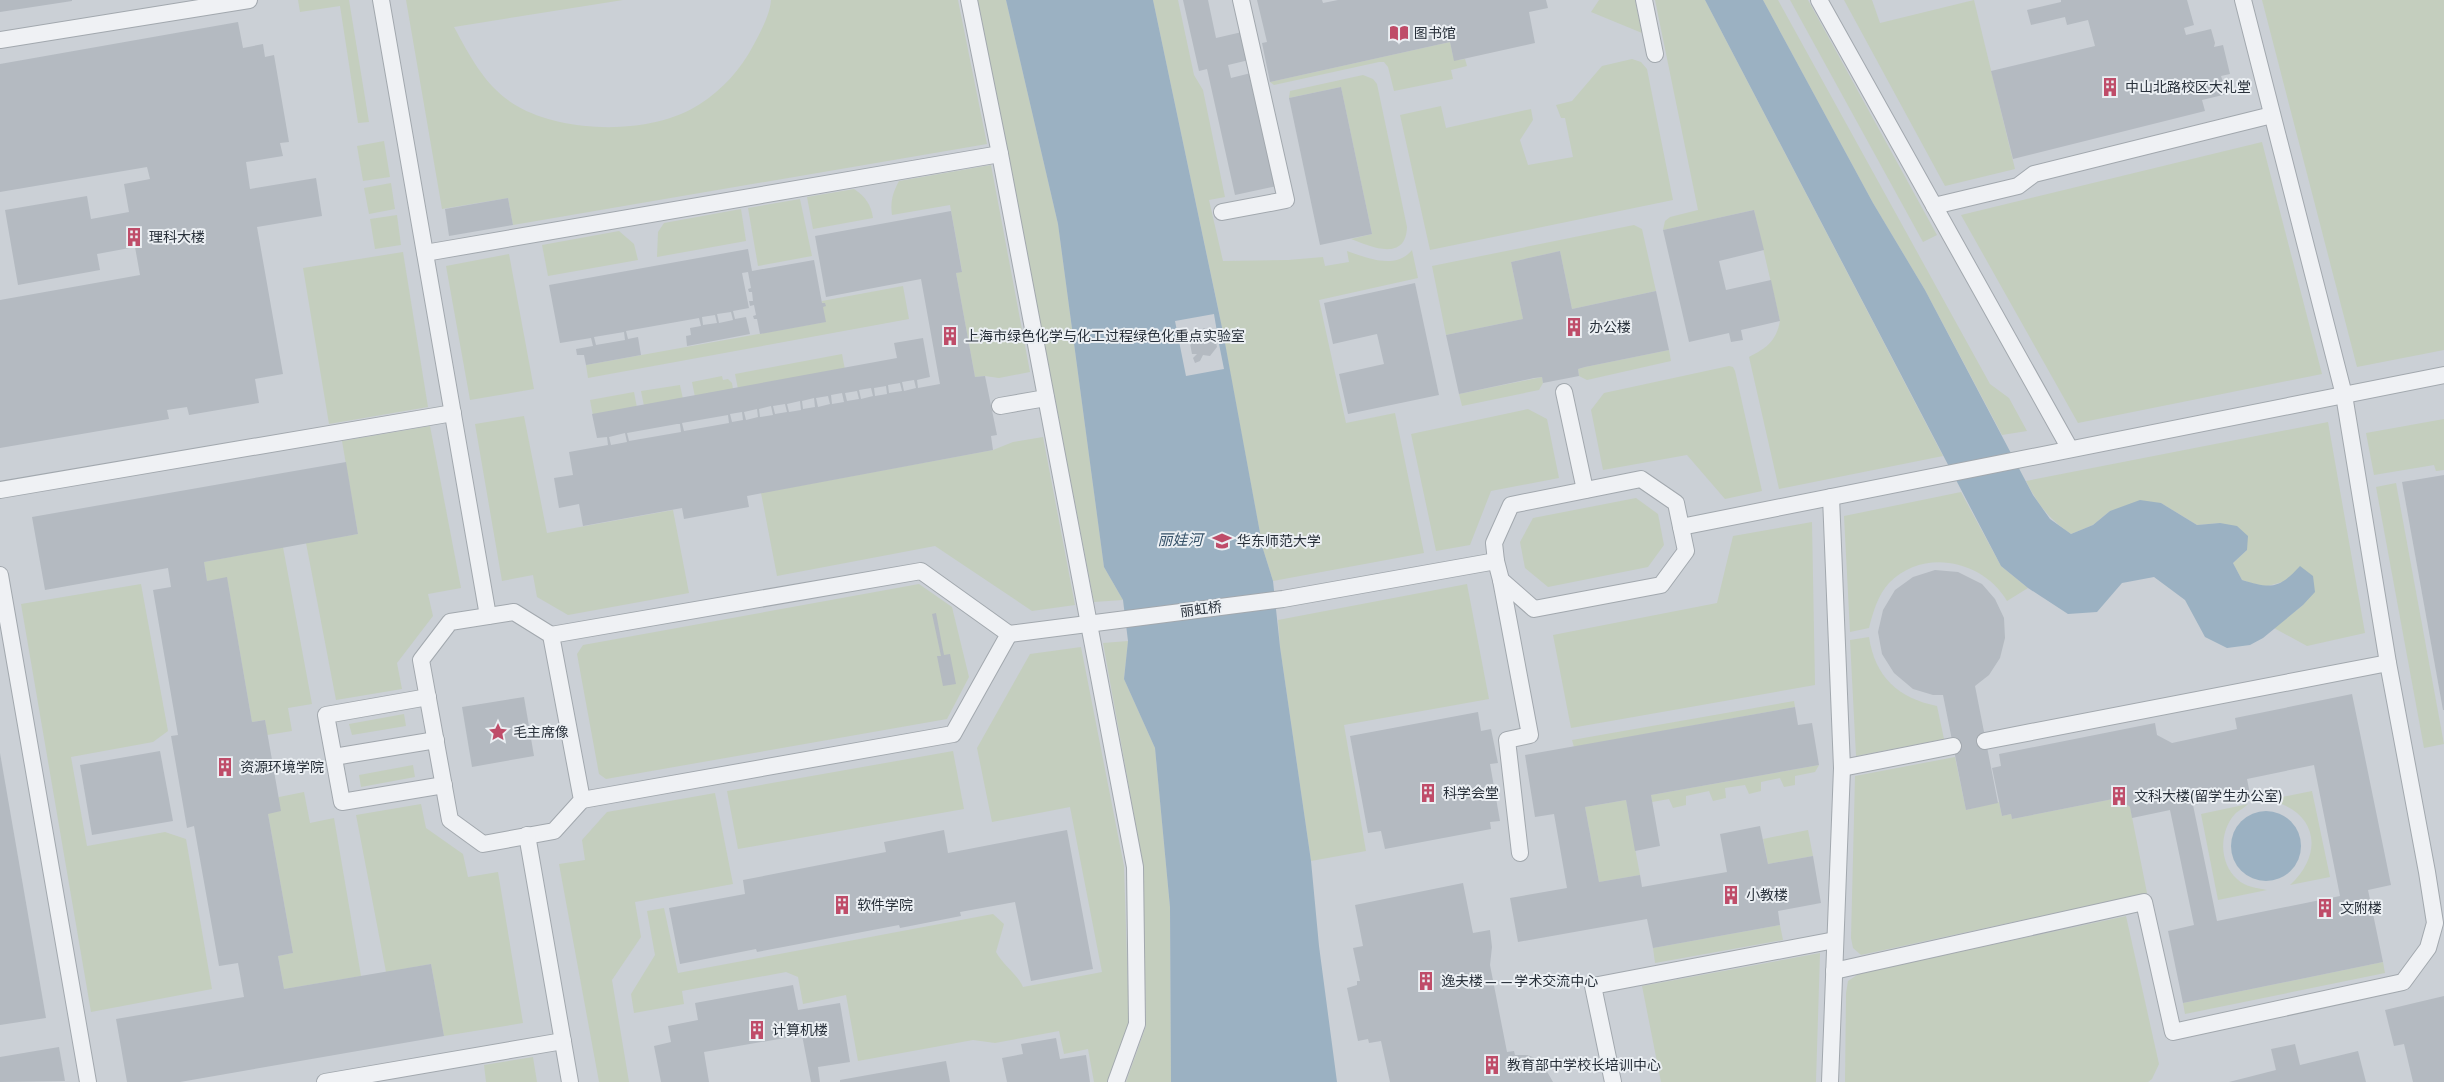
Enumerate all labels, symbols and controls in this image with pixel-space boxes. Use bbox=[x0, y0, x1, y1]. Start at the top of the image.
library icon: 图书馆 bbox=[1388, 22, 1410, 44]
place label: 图书馆 bbox=[1414, 25, 1456, 41]
building icon: 中山北路校区大礼堂 bbox=[2099, 76, 2121, 98]
place label: 中山北路校区大礼堂 bbox=[2125, 79, 2251, 95]
building icon: 理科大楼 bbox=[123, 226, 145, 248]
place label: 理科大楼 bbox=[149, 229, 205, 245]
building icon: 办公楼 bbox=[1563, 316, 1585, 338]
place label: 办公楼 bbox=[1589, 319, 1631, 335]
building icon: 上海市绿色化学与化工过程绿色化重点实验室 bbox=[939, 325, 961, 347]
place label: 上海市绿色化学与化工过程绿色化重点实验室 bbox=[965, 328, 1245, 344]
school or university icon: 华东师范大学 bbox=[1211, 530, 1233, 552]
water label: 丽娃河 bbox=[1157, 531, 1205, 548]
place label: 华东师范大学 bbox=[1237, 533, 1321, 549]
street label: 丽虹桥 bbox=[1179, 599, 1223, 619]
place icon: 毛主席像 bbox=[487, 721, 509, 743]
place label: 毛主席像 bbox=[513, 724, 569, 740]
building icon: 资源环境学院 bbox=[214, 756, 236, 778]
place label: 资源环境学院 bbox=[240, 759, 324, 775]
building icon: 科学会堂 bbox=[1417, 782, 1439, 804]
place label: 科学会堂 bbox=[1443, 785, 1499, 801]
building icon: 文科大楼(留学生办公室) bbox=[2108, 785, 2130, 807]
place label: 文科大楼(留学生办公室) bbox=[2134, 788, 2283, 804]
building icon: 小教楼 bbox=[1720, 884, 1742, 906]
place label: 小教楼 bbox=[1746, 887, 1788, 903]
building icon: 软件学院 bbox=[831, 894, 853, 916]
place label: 软件学院 bbox=[857, 897, 913, 913]
building icon: 文附楼 bbox=[2314, 897, 2336, 919]
place label: 文附楼 bbox=[2340, 900, 2382, 916]
building icon: 逸夫楼——学术交流中心 bbox=[1415, 970, 1437, 992]
place label: 逸夫楼——学术交流中心 bbox=[1441, 973, 1598, 989]
building icon: 计算机楼 bbox=[746, 1019, 768, 1041]
place label: 计算机楼 bbox=[772, 1022, 828, 1038]
building icon: 教育部中学校长培训中心 bbox=[1481, 1054, 1503, 1076]
place label: 教育部中学校长培训中心 bbox=[1507, 1057, 1661, 1073]

